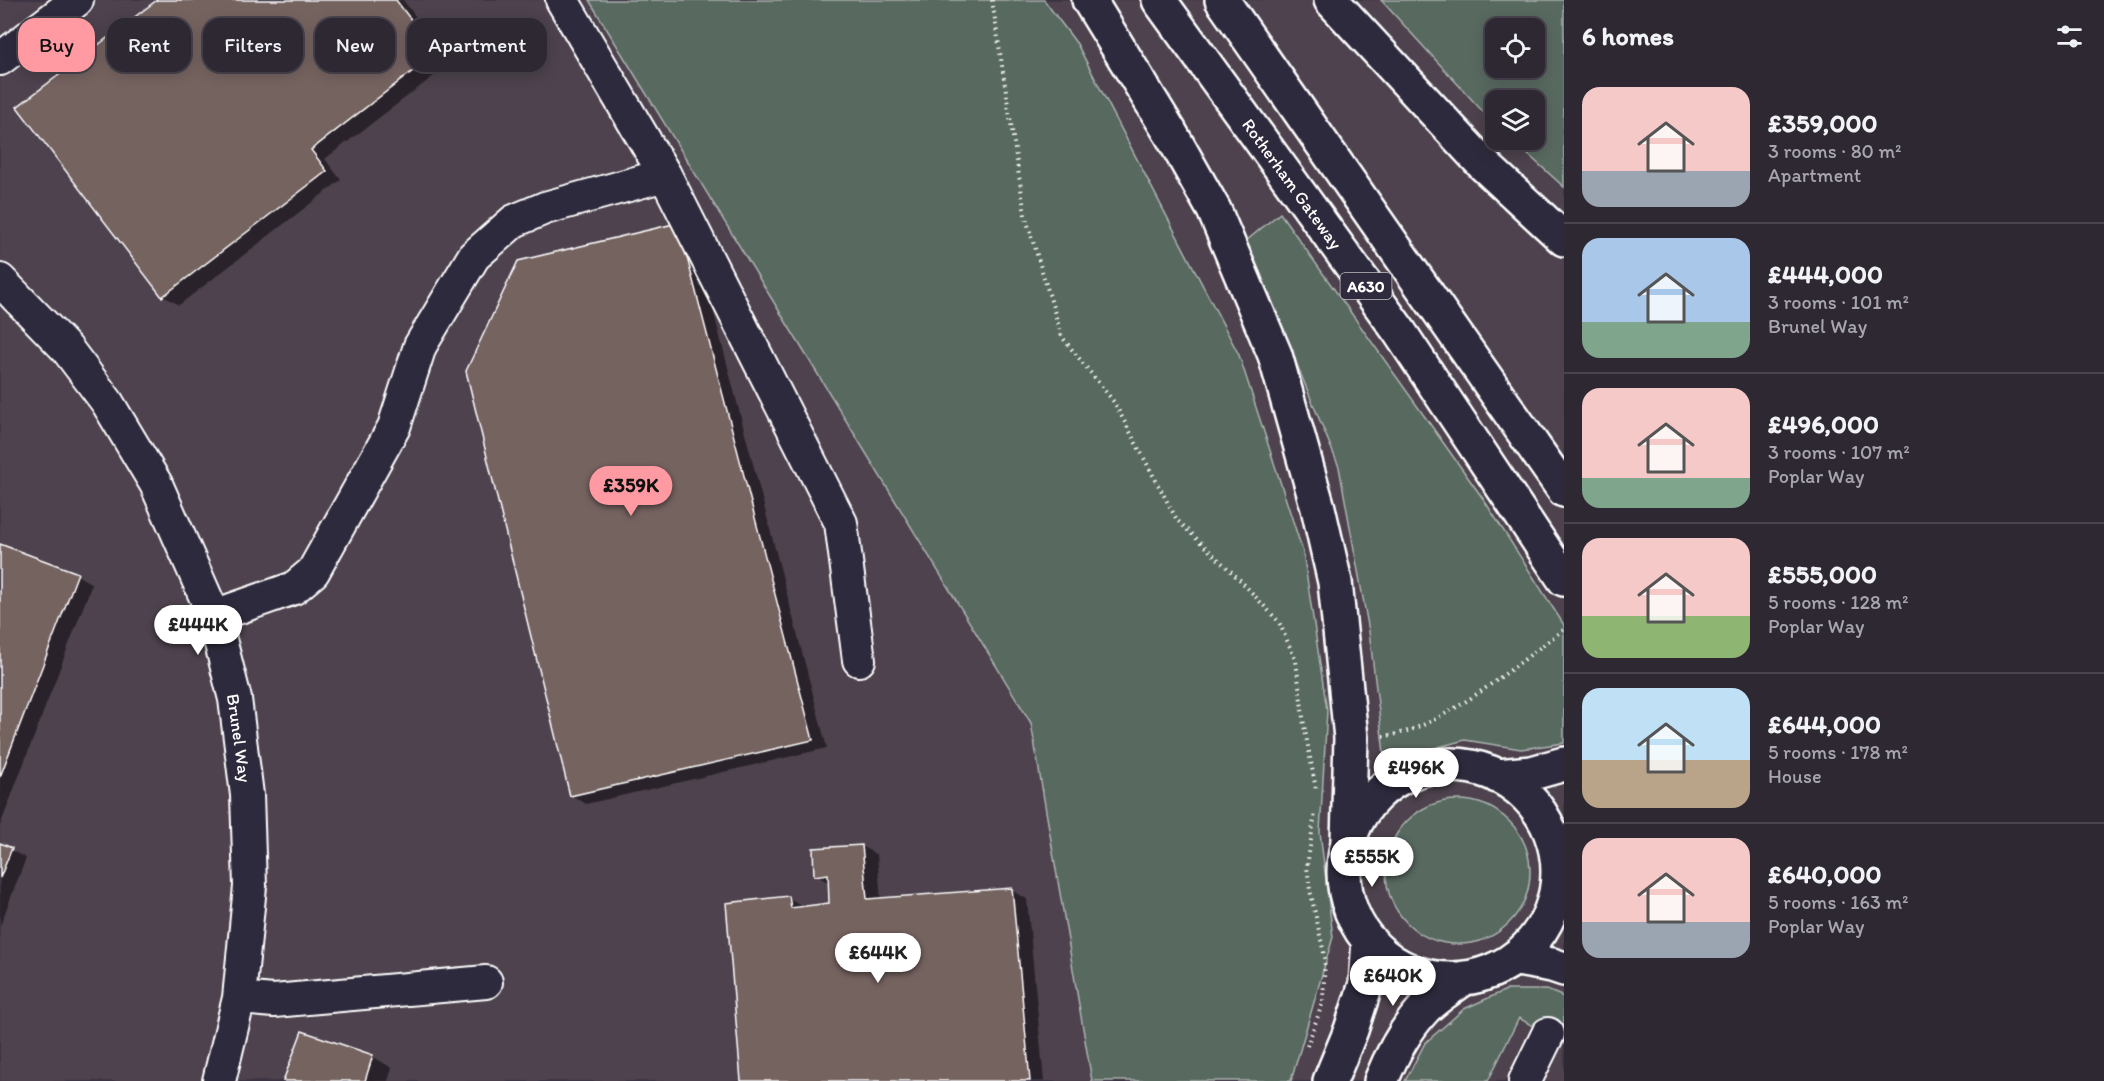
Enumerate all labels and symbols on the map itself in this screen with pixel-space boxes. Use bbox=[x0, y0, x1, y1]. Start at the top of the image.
street label: Rotherham Gateway bbox=[1237, 114, 1347, 254]
road number: A630 bbox=[1340, 273, 1392, 299]
pin: £359K bbox=[589, 466, 673, 517]
pin: £444K bbox=[156, 605, 240, 656]
street label: Brunel Way bbox=[222, 692, 256, 784]
pin: £496K bbox=[1374, 748, 1458, 799]
pin: £555K bbox=[1330, 837, 1414, 888]
pin: £644K bbox=[836, 933, 920, 984]
pin: £640K bbox=[1351, 956, 1435, 1007]

